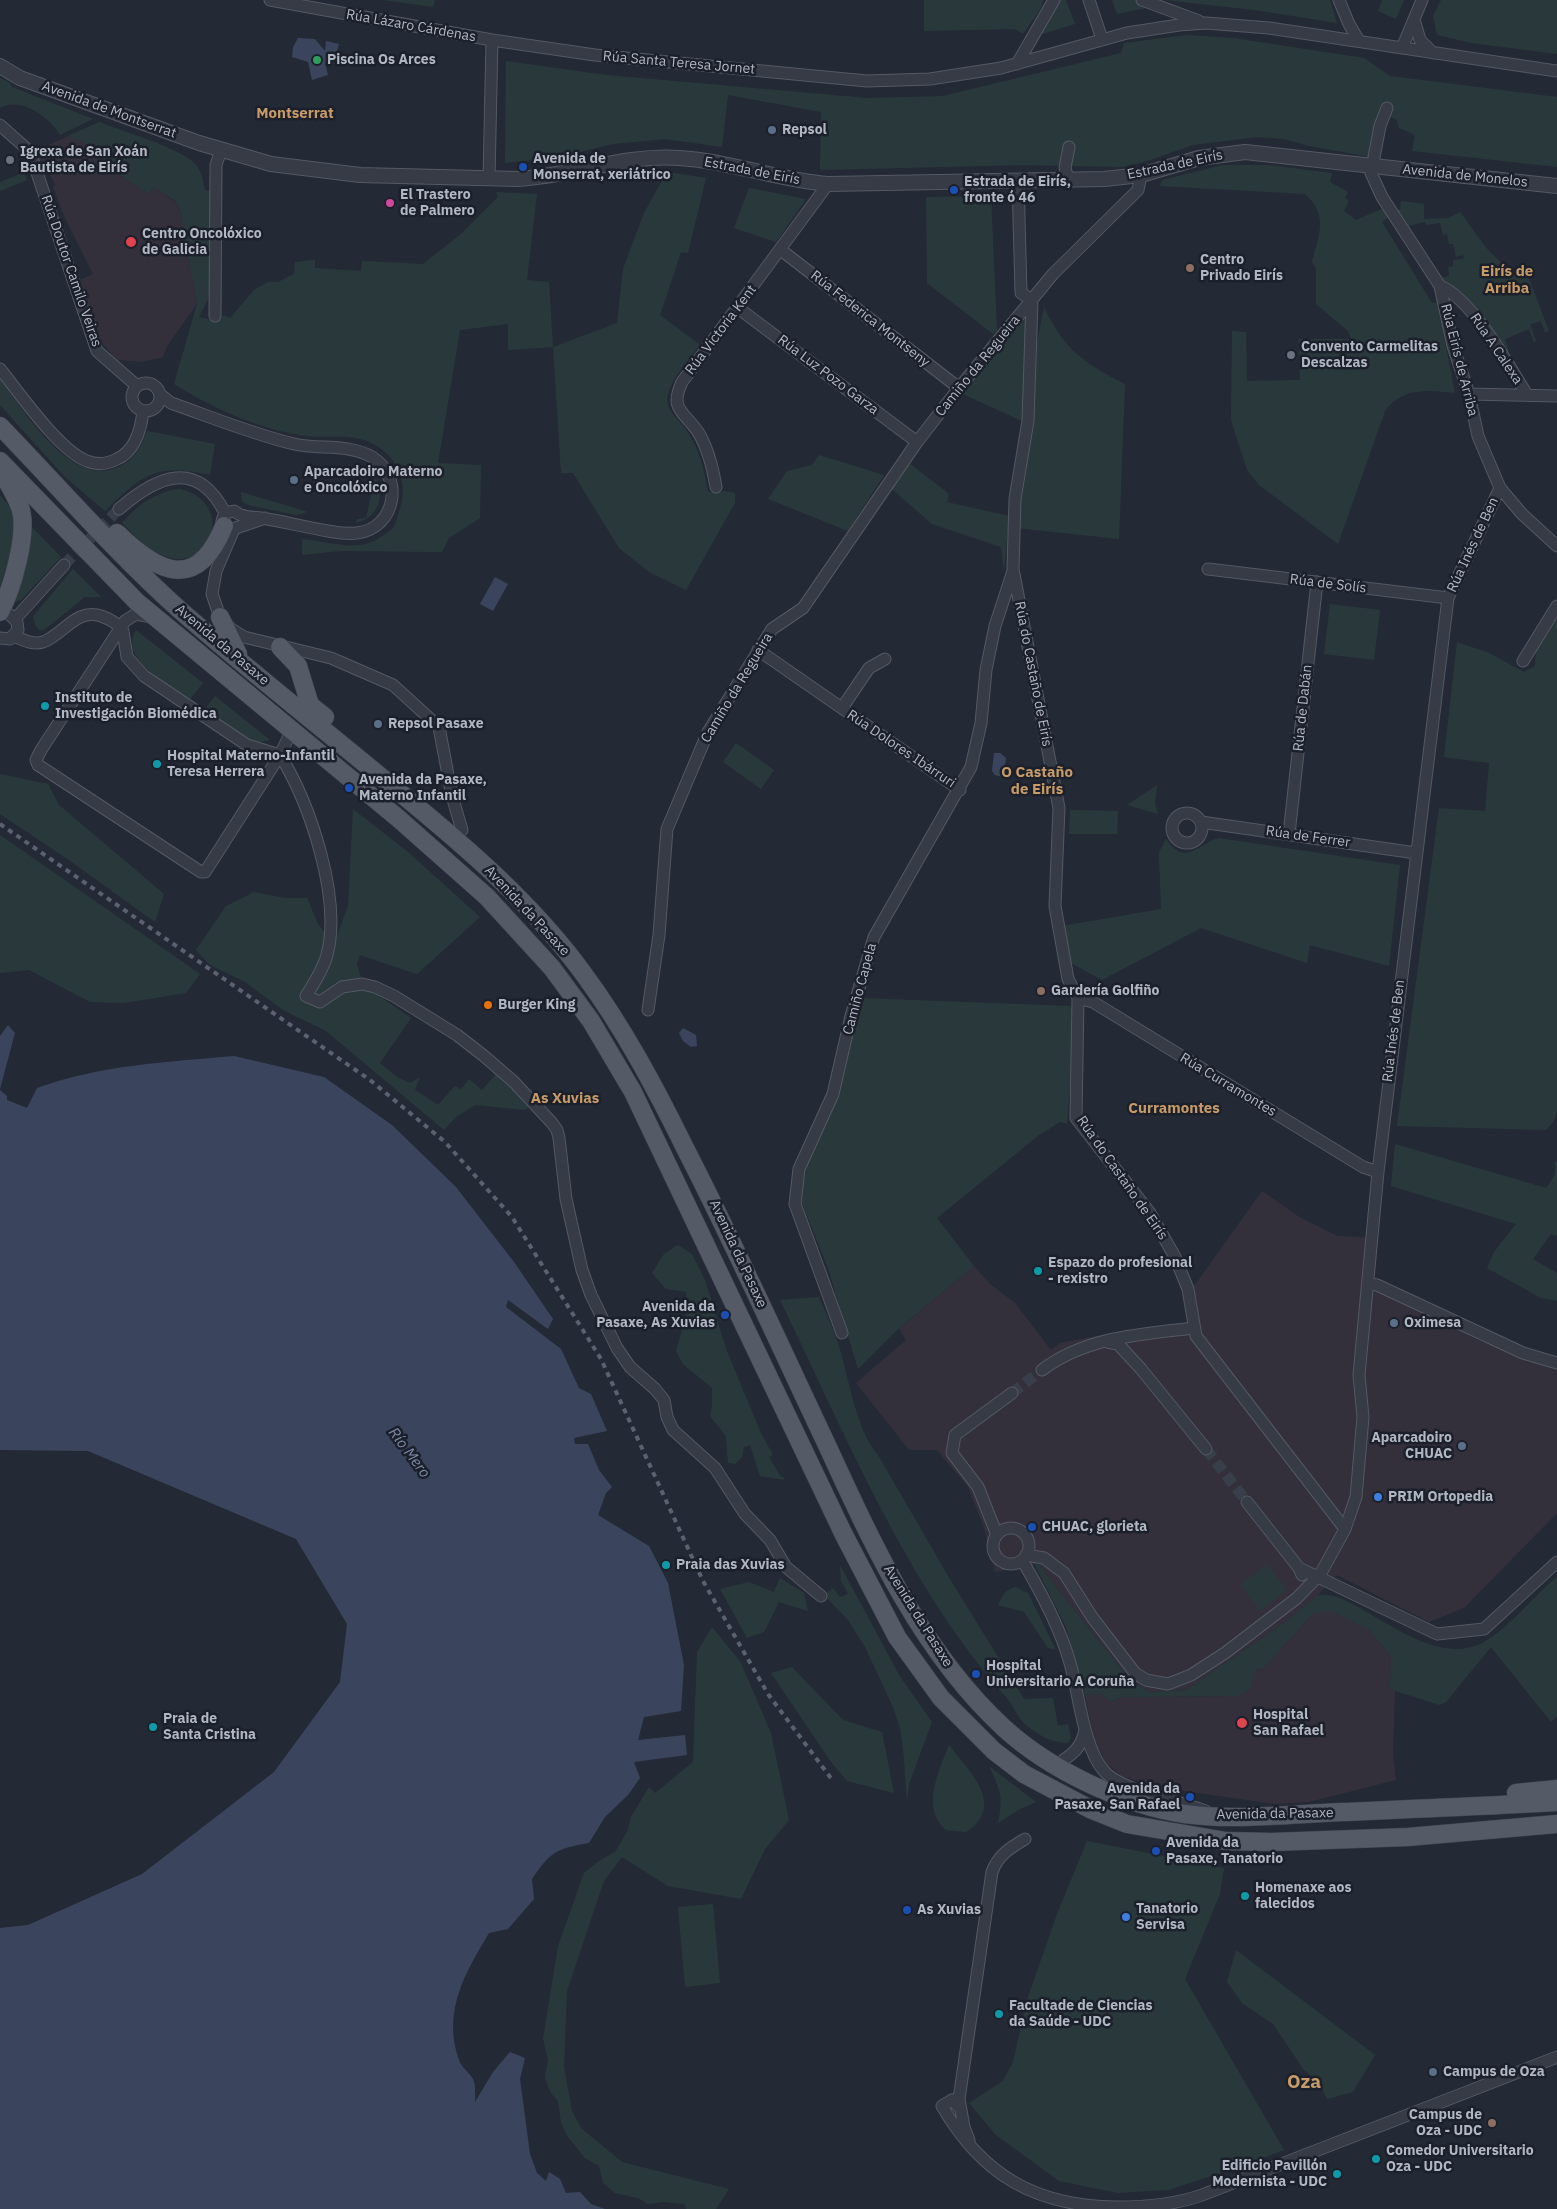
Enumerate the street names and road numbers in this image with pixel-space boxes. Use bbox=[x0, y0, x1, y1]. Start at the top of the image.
street label: Rúa Lázaro Cárdenas bbox=[345, 6, 477, 46]
street label: Rúa Santa Teresa Jornet bbox=[602, 48, 756, 78]
street label: Avenida de Montserrat bbox=[40, 78, 178, 142]
street label: Estrada de Eirís bbox=[1126, 147, 1224, 183]
street label: Estrada de Eirís bbox=[703, 153, 801, 189]
street label: Avenida de Monelos bbox=[1402, 161, 1528, 191]
street label: Rúa Doutor Camilo Veiras bbox=[37, 193, 105, 349]
street label: Rúa Federica Montseny bbox=[807, 267, 933, 371]
street label: Rúa Victoria Kent bbox=[682, 282, 760, 378]
street label: Rúa Eirís de Arriba bbox=[1437, 302, 1481, 418]
street label: Rúa A Calexa bbox=[1466, 310, 1526, 388]
street label: Camiño da Regueira bbox=[932, 312, 1024, 420]
street label: Rúa Luz Pozo Garza bbox=[774, 332, 882, 418]
street label: Rúa Inés de Ben bbox=[1444, 495, 1502, 595]
street label: Rúa de Solís bbox=[1289, 571, 1367, 597]
street label: Rúa do Castaño de Eirís bbox=[1011, 600, 1055, 748]
street label: Avenida da Pasaxe bbox=[172, 601, 272, 689]
street label: Camiño da Regueira bbox=[698, 630, 776, 746]
street label: Rúa de Dabán bbox=[1290, 664, 1316, 752]
street label: Rúa Dolores Ibárruri bbox=[843, 706, 959, 792]
street label: Rúa de Ferrer bbox=[1265, 823, 1351, 851]
street label: Avenida da Pasaxe bbox=[481, 862, 573, 960]
street label: Camiño Capela bbox=[840, 941, 880, 1037]
street label: Rúa Inés de Ben bbox=[1379, 979, 1409, 1083]
street label: Rúa Curramontes bbox=[1177, 1050, 1279, 1120]
street label: Rúa do Castaño de Eirís bbox=[1073, 1113, 1171, 1243]
street label: Avenida da Pasaxe bbox=[706, 1197, 770, 1311]
street label: Avenida da Pasaxe bbox=[880, 1562, 956, 1670]
street label: Avenida da Pasaxe bbox=[1216, 1805, 1334, 1823]

